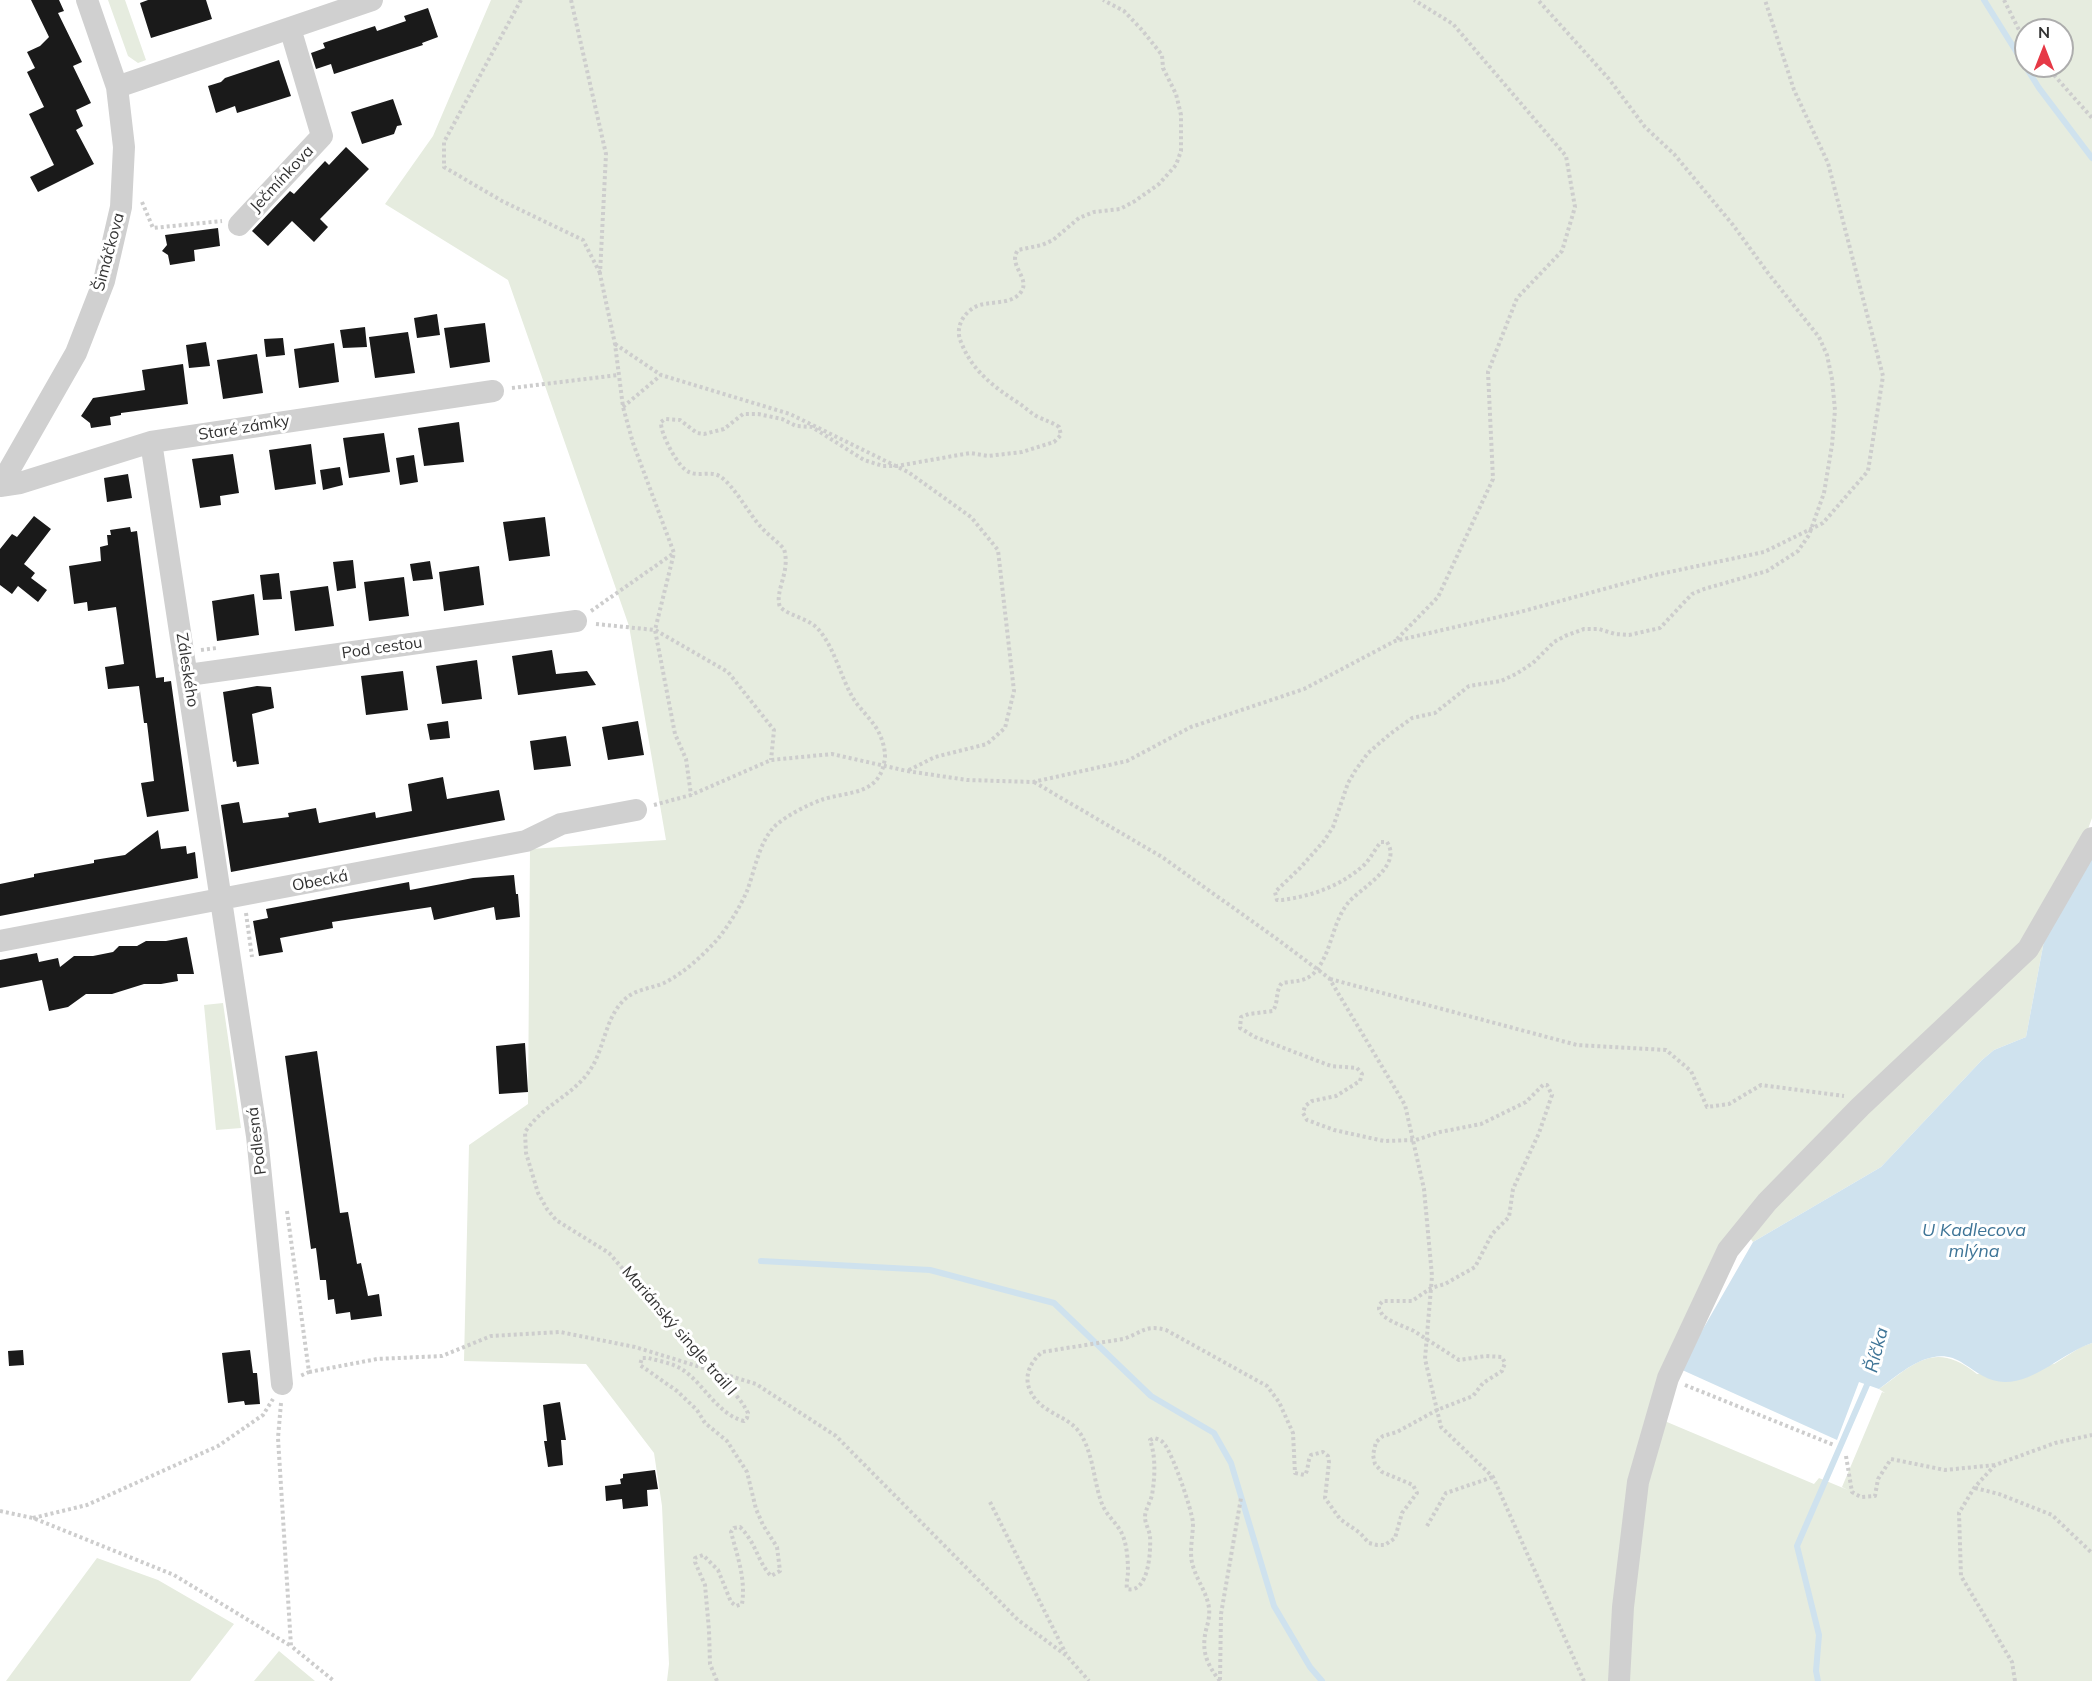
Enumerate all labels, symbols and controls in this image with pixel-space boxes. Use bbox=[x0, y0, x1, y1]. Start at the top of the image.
north arrow bbox=[2014, 18, 2074, 78]
text: N bbox=[2038, 22, 2050, 42]
street label: Ječmínkova bbox=[246, 142, 318, 216]
street label: Šimáčkova bbox=[89, 211, 129, 293]
street label: Staré zámky bbox=[197, 411, 291, 445]
street label: Záleského bbox=[172, 632, 202, 708]
street label: Pod cestou bbox=[340, 633, 424, 663]
street label: Obecká bbox=[290, 866, 350, 896]
street label: Podlesná bbox=[243, 1106, 271, 1176]
water label: U Kadlecova mlýna bbox=[1922, 1220, 2026, 1262]
street label: Mariánský single trail I bbox=[618, 1263, 740, 1399]
water label: Říčka bbox=[1861, 1325, 1893, 1375]

